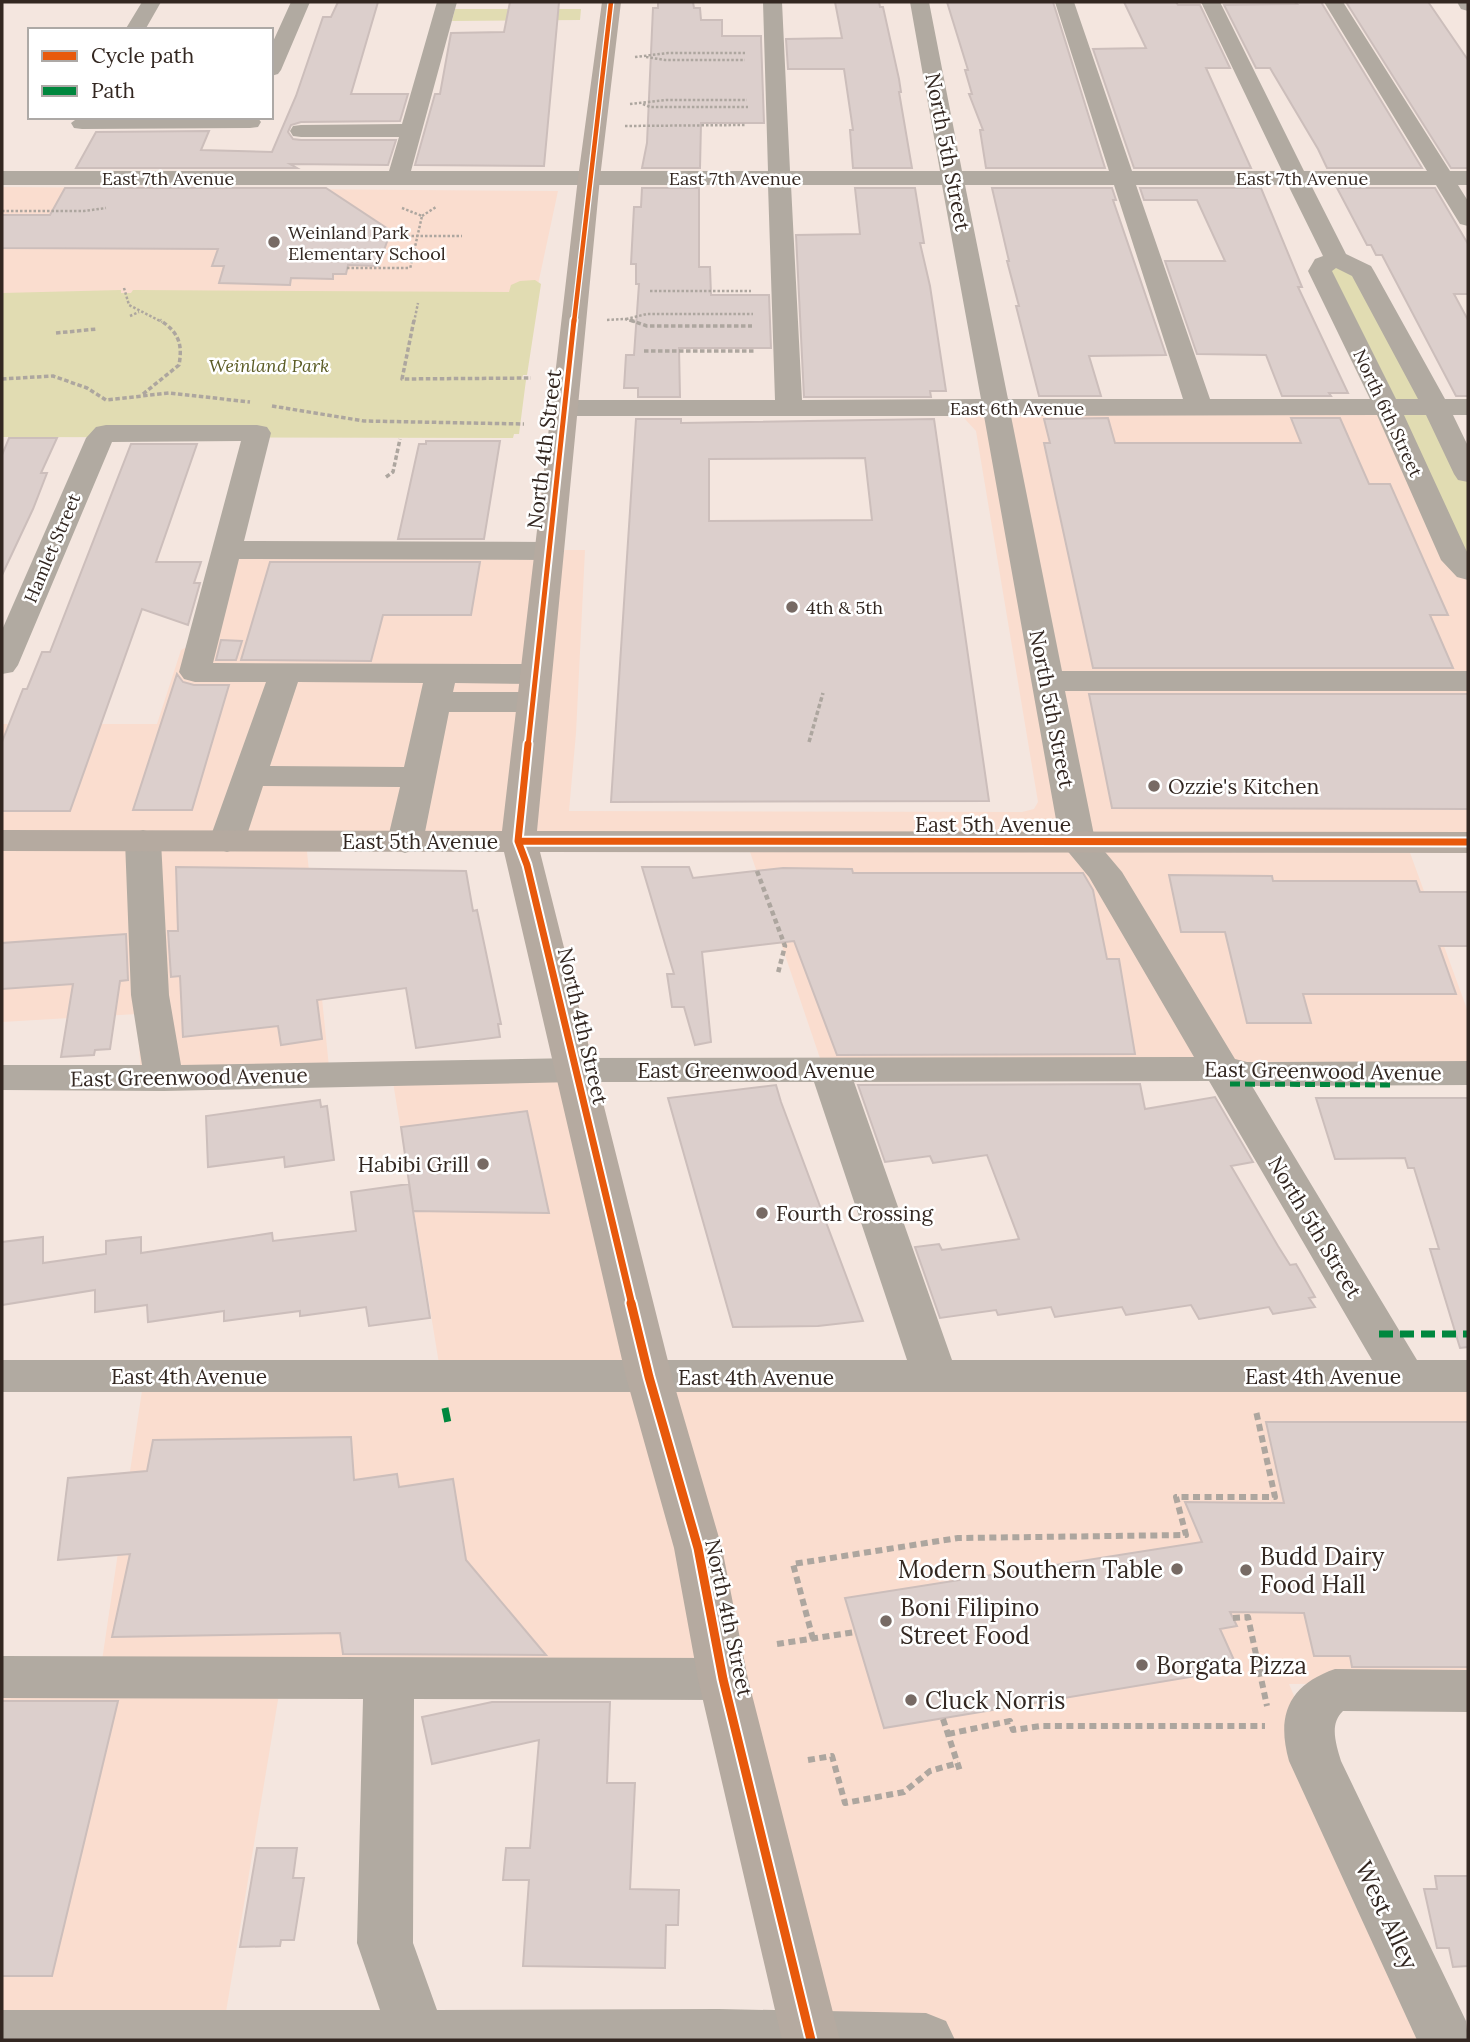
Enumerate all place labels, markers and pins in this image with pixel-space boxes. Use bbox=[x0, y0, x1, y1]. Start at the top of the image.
place label: Weinland Park Elementary School bbox=[288, 221, 446, 265]
marker: Weinland Park Elementary School bbox=[266, 234, 282, 250]
place label: 4th & 5th bbox=[806, 596, 883, 619]
marker: 4th & 5th bbox=[784, 599, 800, 615]
place label: Ozzie's Kitchen bbox=[1168, 773, 1320, 800]
marker: Ozzie's Kitchen bbox=[1146, 778, 1162, 794]
place label: Habibi Grill bbox=[358, 1151, 469, 1178]
marker: Habibi Grill bbox=[475, 1156, 491, 1172]
place label: Fourth Crossing bbox=[776, 1200, 933, 1227]
marker: Fourth Crossing bbox=[754, 1205, 770, 1221]
place label: Budd Dairy Food Hall bbox=[1260, 1541, 1385, 1600]
place label: Modern Southern Table bbox=[898, 1554, 1163, 1585]
marker: Modern Southern Table bbox=[1169, 1561, 1185, 1577]
marker: Budd Dairy Food Hall bbox=[1238, 1562, 1254, 1578]
place label: Boni Filipino Street Food bbox=[900, 1592, 1039, 1651]
marker: Boni Filipino Street Food bbox=[878, 1613, 894, 1629]
place label: Borgata Pizza bbox=[1156, 1650, 1307, 1681]
marker: Borgata Pizza bbox=[1134, 1657, 1150, 1673]
place label: Cluck Norris bbox=[925, 1685, 1065, 1716]
marker: Cluck Norris bbox=[903, 1692, 919, 1708]

